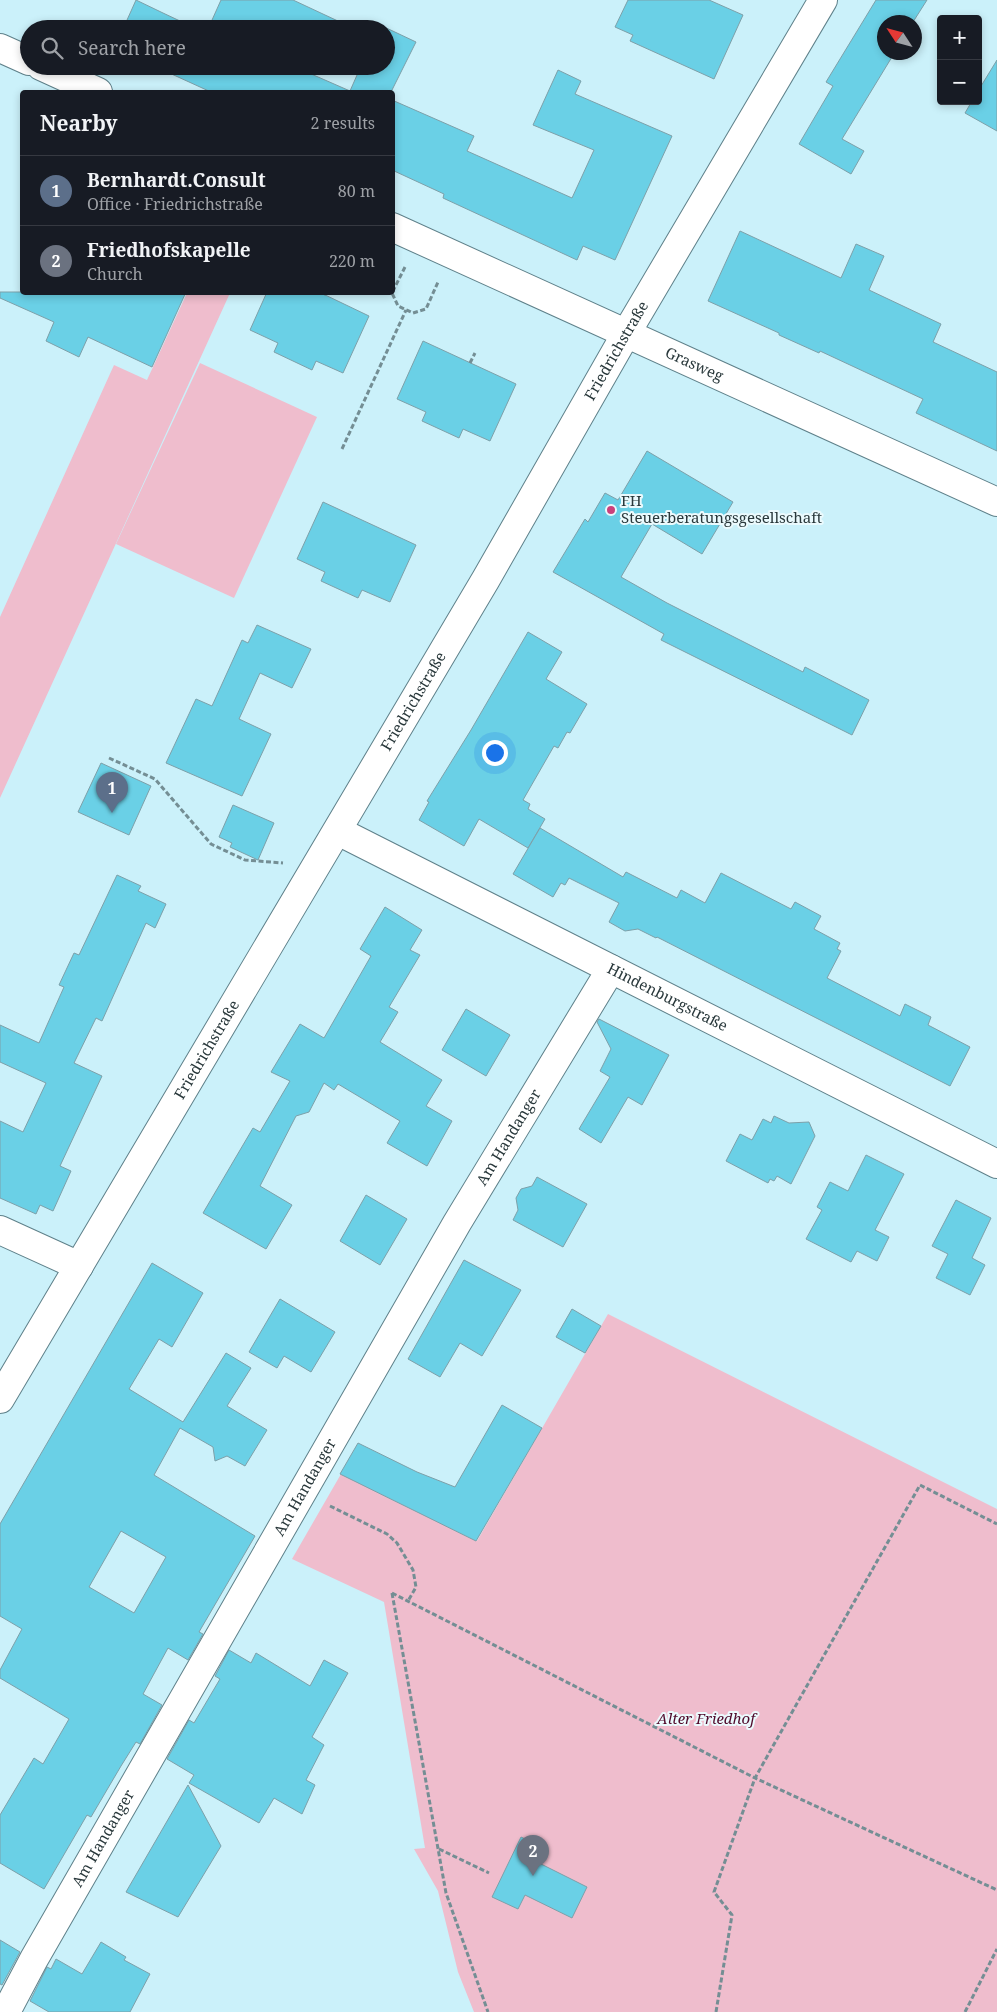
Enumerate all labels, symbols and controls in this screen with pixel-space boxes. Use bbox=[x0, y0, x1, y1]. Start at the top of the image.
north arrow bbox=[877, 15, 922, 60]
map controls bbox=[937, 15, 982, 105]
button: + bbox=[937, 15, 982, 60]
search box bbox=[20, 20, 395, 75]
icon: search bbox=[38, 34, 66, 62]
text: Search here bbox=[78, 35, 186, 61]
button: − bbox=[937, 60, 982, 105]
text: Nearby bbox=[40, 109, 118, 137]
text: 2 results bbox=[311, 112, 375, 134]
text: Bernhardt.Consult bbox=[87, 167, 266, 193]
text: 1 bbox=[51, 180, 61, 202]
text: 80 m bbox=[338, 180, 375, 202]
text: Office · Friedrichstraße bbox=[87, 193, 263, 215]
text: Friedhofskapelle bbox=[87, 237, 251, 263]
text: 2 bbox=[51, 250, 61, 272]
text: 220 m bbox=[329, 250, 375, 272]
text: Church bbox=[87, 263, 143, 285]
street label: Friedrichstraße bbox=[579, 297, 652, 404]
street label: Grasweg bbox=[662, 342, 727, 385]
place label: FH Steuerberatungsgesellschaft bbox=[621, 490, 822, 527]
marker: FH Steuerberatungsgesellschaft bbox=[605, 504, 617, 516]
street label: Friedrichstraße bbox=[376, 648, 450, 754]
your location bbox=[482, 740, 508, 766]
pin: 1 bbox=[96, 772, 128, 813]
street label: Hindenburgstraße bbox=[604, 958, 731, 1035]
street label: Friedrichstraße bbox=[169, 996, 243, 1102]
street label: Am Handanger bbox=[471, 1085, 545, 1189]
street label: Am Handanger bbox=[268, 1434, 340, 1539]
park label: Alter Friedhof bbox=[656, 1708, 758, 1728]
street label: Am Handanger bbox=[67, 1786, 138, 1890]
pin: 2 bbox=[517, 1835, 549, 1876]

